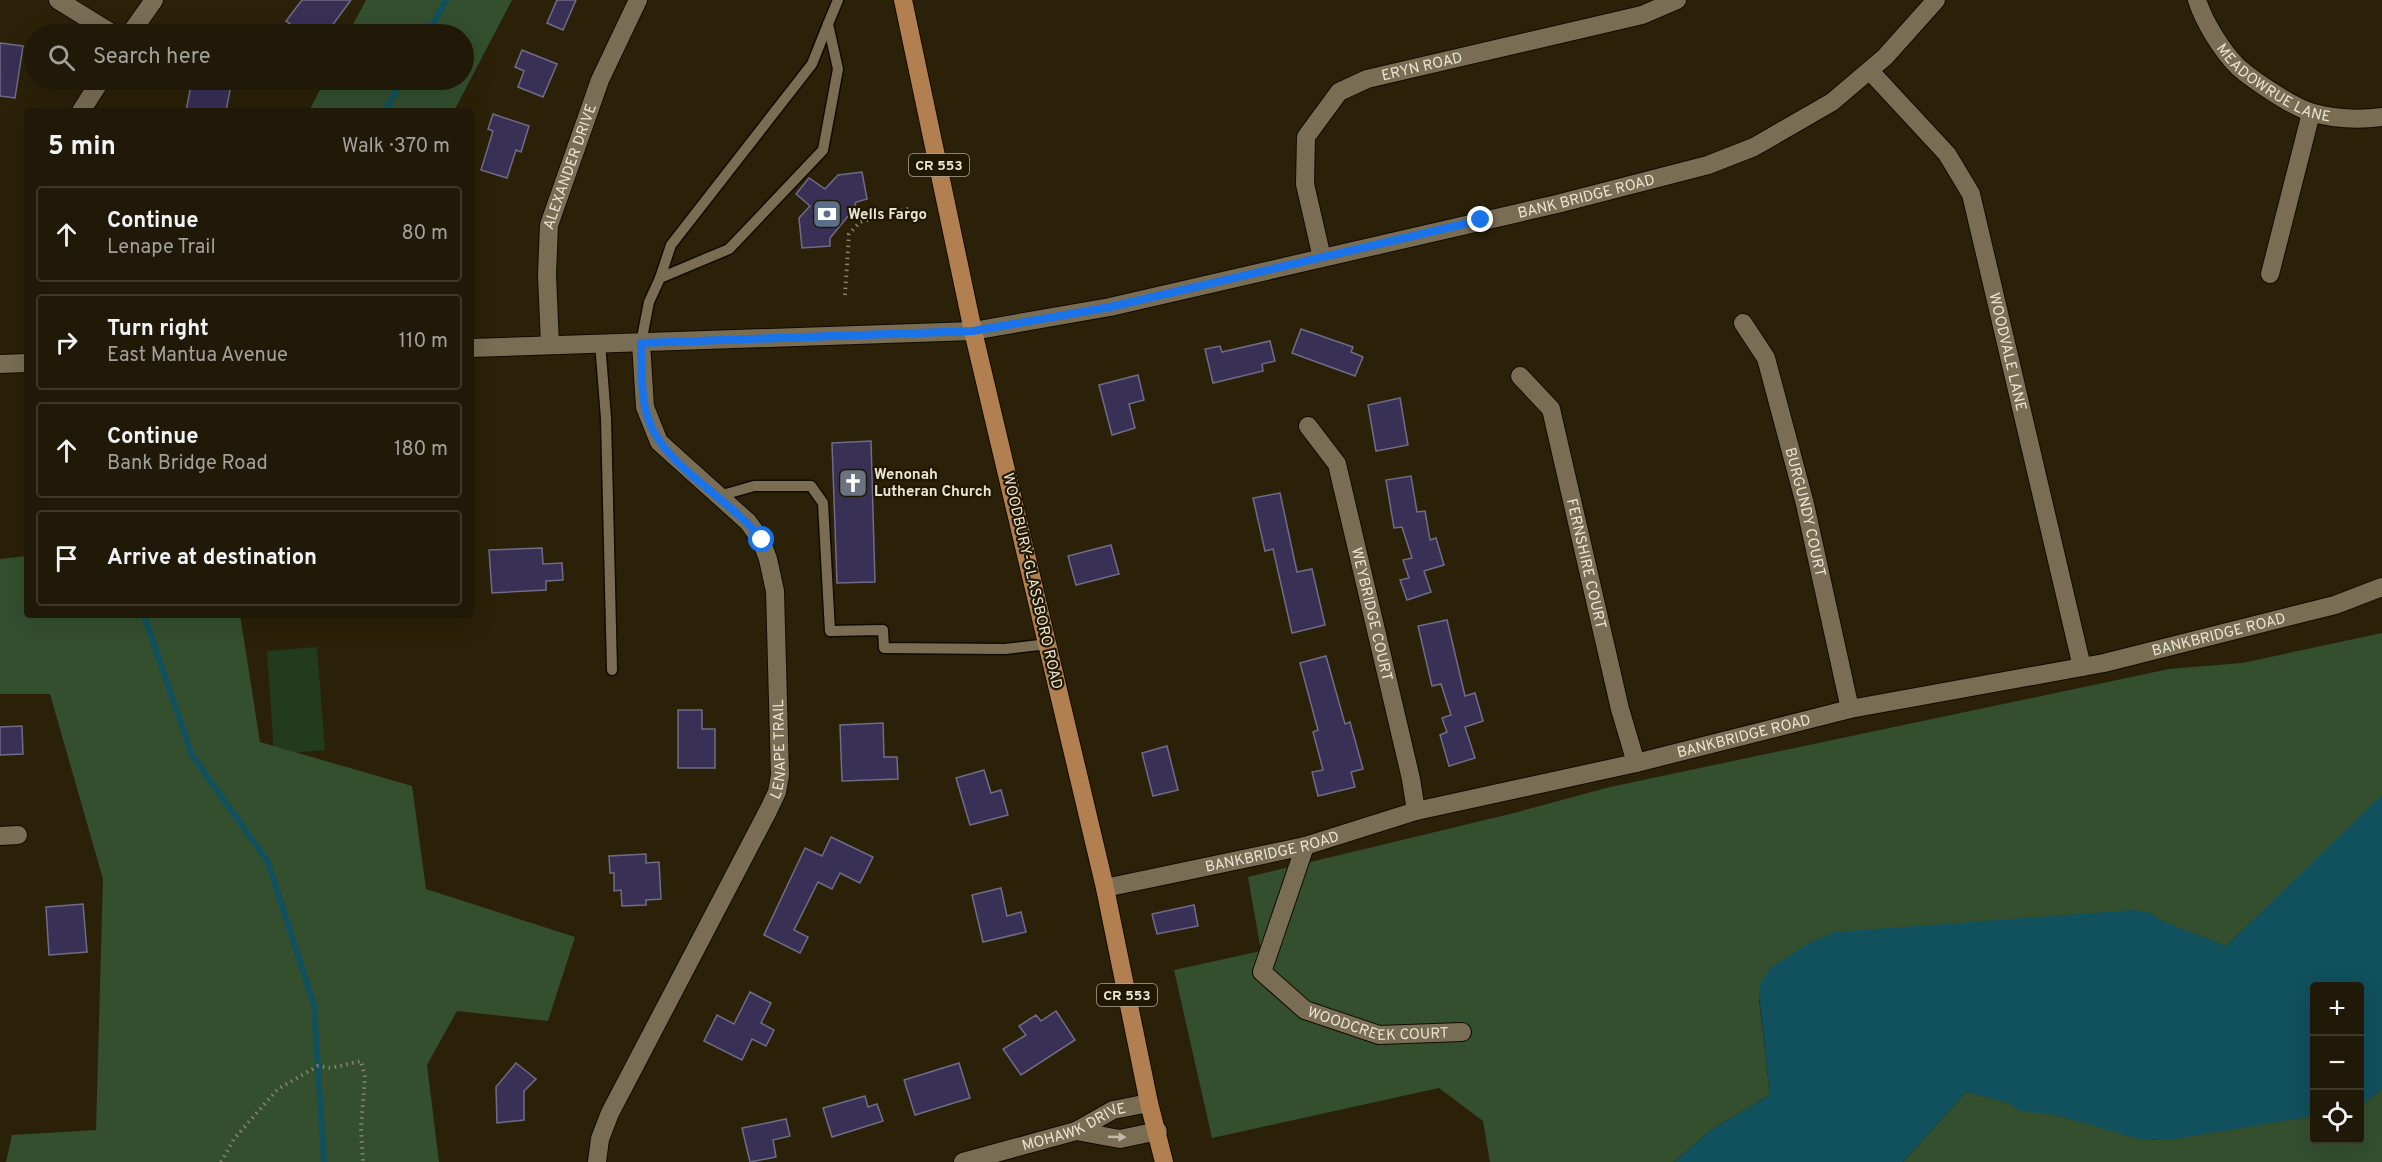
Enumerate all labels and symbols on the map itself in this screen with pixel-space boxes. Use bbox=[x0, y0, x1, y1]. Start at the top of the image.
street label: MEADOWRUE LANE bbox=[2211, 40, 2332, 128]
street label: ERYN ROAD bbox=[1380, 49, 1465, 86]
street label: ALEXANDER DRIVE bbox=[540, 102, 602, 233]
road number: CR 553 bbox=[909, 154, 969, 176]
street label: BANK BRIDGE ROAD bbox=[1516, 171, 1657, 224]
bank icon: Wells Fargo bbox=[811, 198, 843, 230]
place label: Wells Fargo bbox=[848, 206, 927, 225]
route end bbox=[1467, 206, 1493, 232]
street label: WOODVALE LANE bbox=[1983, 291, 2030, 413]
street label: BURGUNDY COURT bbox=[1779, 446, 1829, 579]
place label: Wenonah Lutheran Church bbox=[874, 466, 992, 502]
church icon: Wenonah Lutheran Church bbox=[837, 467, 869, 499]
street label: WOODBURY-GLASSBORO ROAD bbox=[997, 471, 1066, 691]
street label: FERNSHIRE COURT bbox=[1561, 497, 1609, 631]
route start bbox=[748, 526, 774, 552]
street label: WEYBRIDGE COURT bbox=[1346, 546, 1396, 683]
street label: BANKBRIDGE ROAD bbox=[2150, 610, 2288, 662]
street label: LENAPE TRAIL bbox=[767, 699, 791, 803]
street label: BANKBRIDGE ROAD bbox=[1675, 711, 1813, 763]
street label: BANKBRIDGE ROAD bbox=[1204, 828, 1342, 878]
road number: CR 553 bbox=[1097, 984, 1157, 1006]
street label: WOODCREEK COURT bbox=[1304, 1003, 1449, 1046]
street label: MOHAWK DRIVE bbox=[1020, 1100, 1128, 1156]
one-way arrow bbox=[1107, 1132, 1126, 1142]

